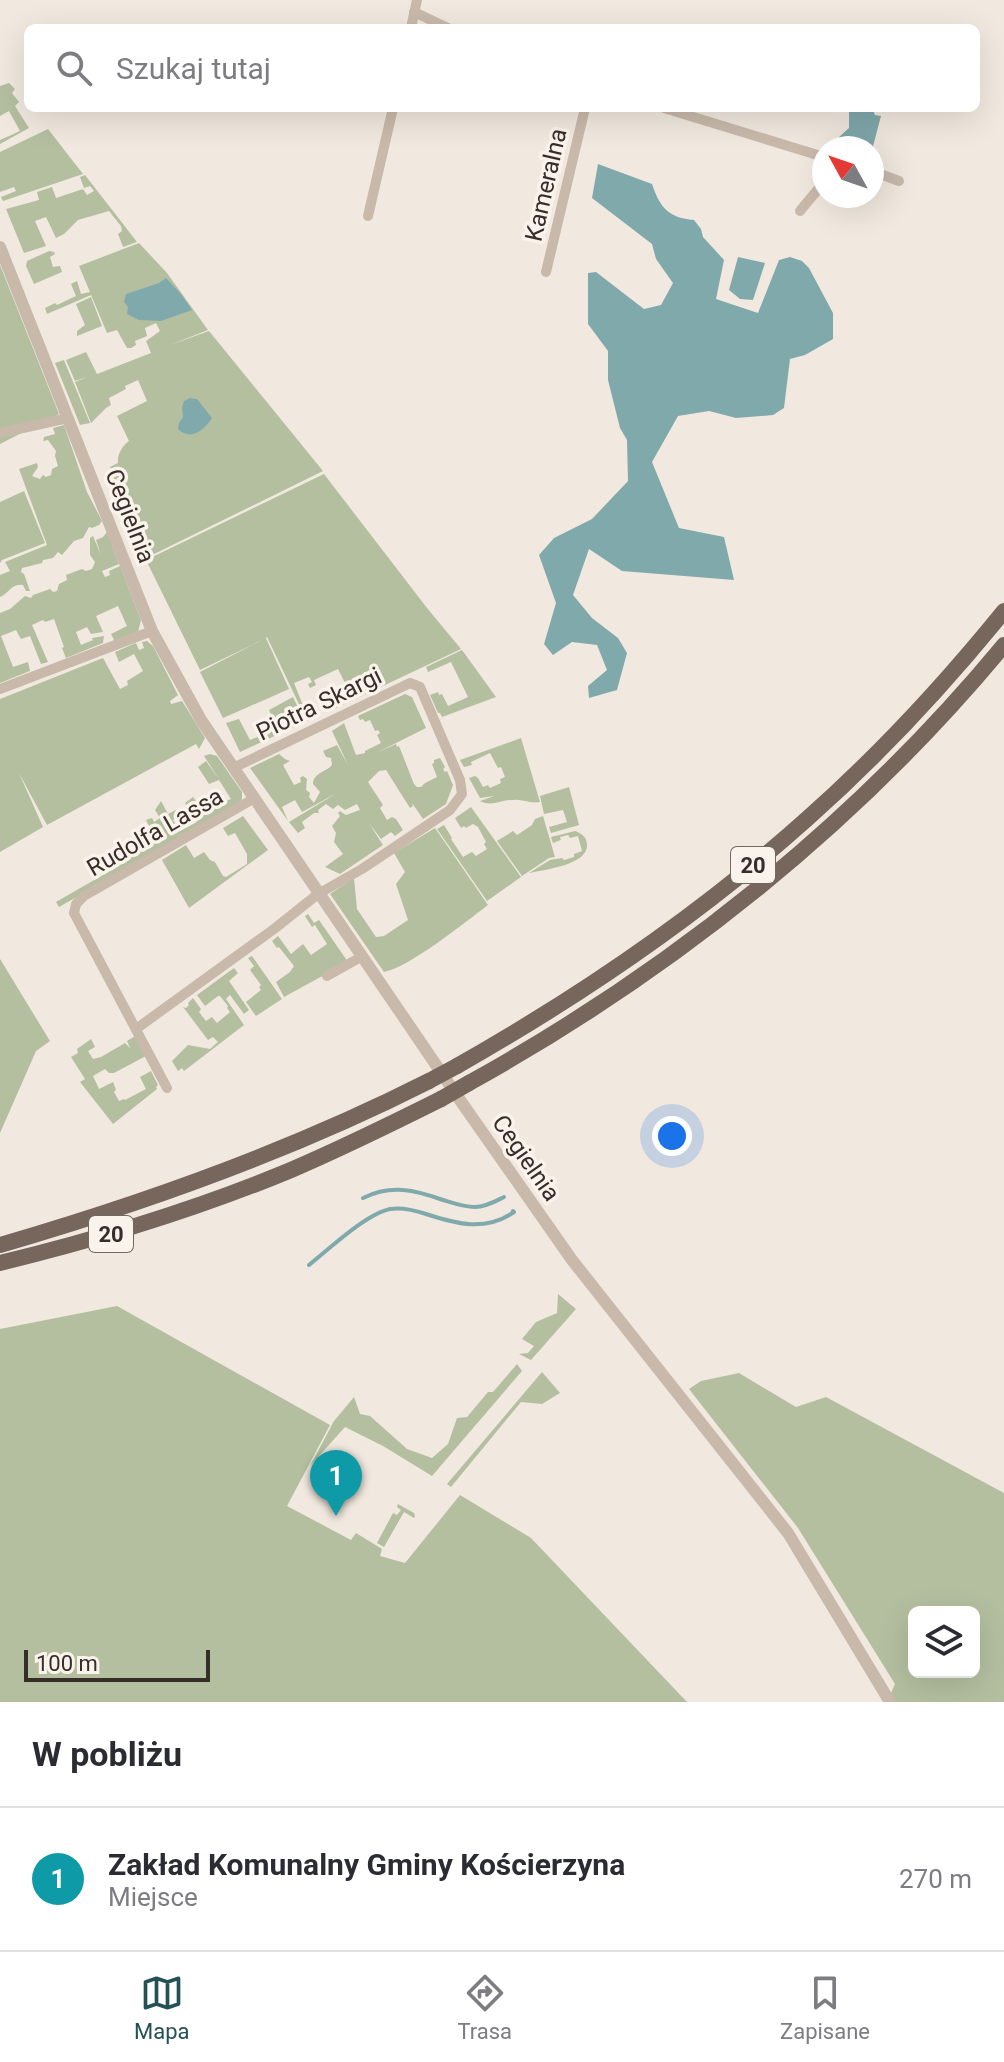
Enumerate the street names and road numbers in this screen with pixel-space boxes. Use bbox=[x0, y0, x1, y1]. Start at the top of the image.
street label: Kameralna bbox=[519, 126, 573, 244]
street label: Cegielnia bbox=[99, 465, 161, 567]
street label: Piotra Skargi bbox=[252, 662, 386, 746]
street label: Rudolfa Lassa bbox=[82, 782, 228, 882]
road number: 20 bbox=[731, 847, 775, 883]
street label: Cegielnia bbox=[486, 1110, 566, 1206]
road number: 20 bbox=[89, 1216, 133, 1252]

